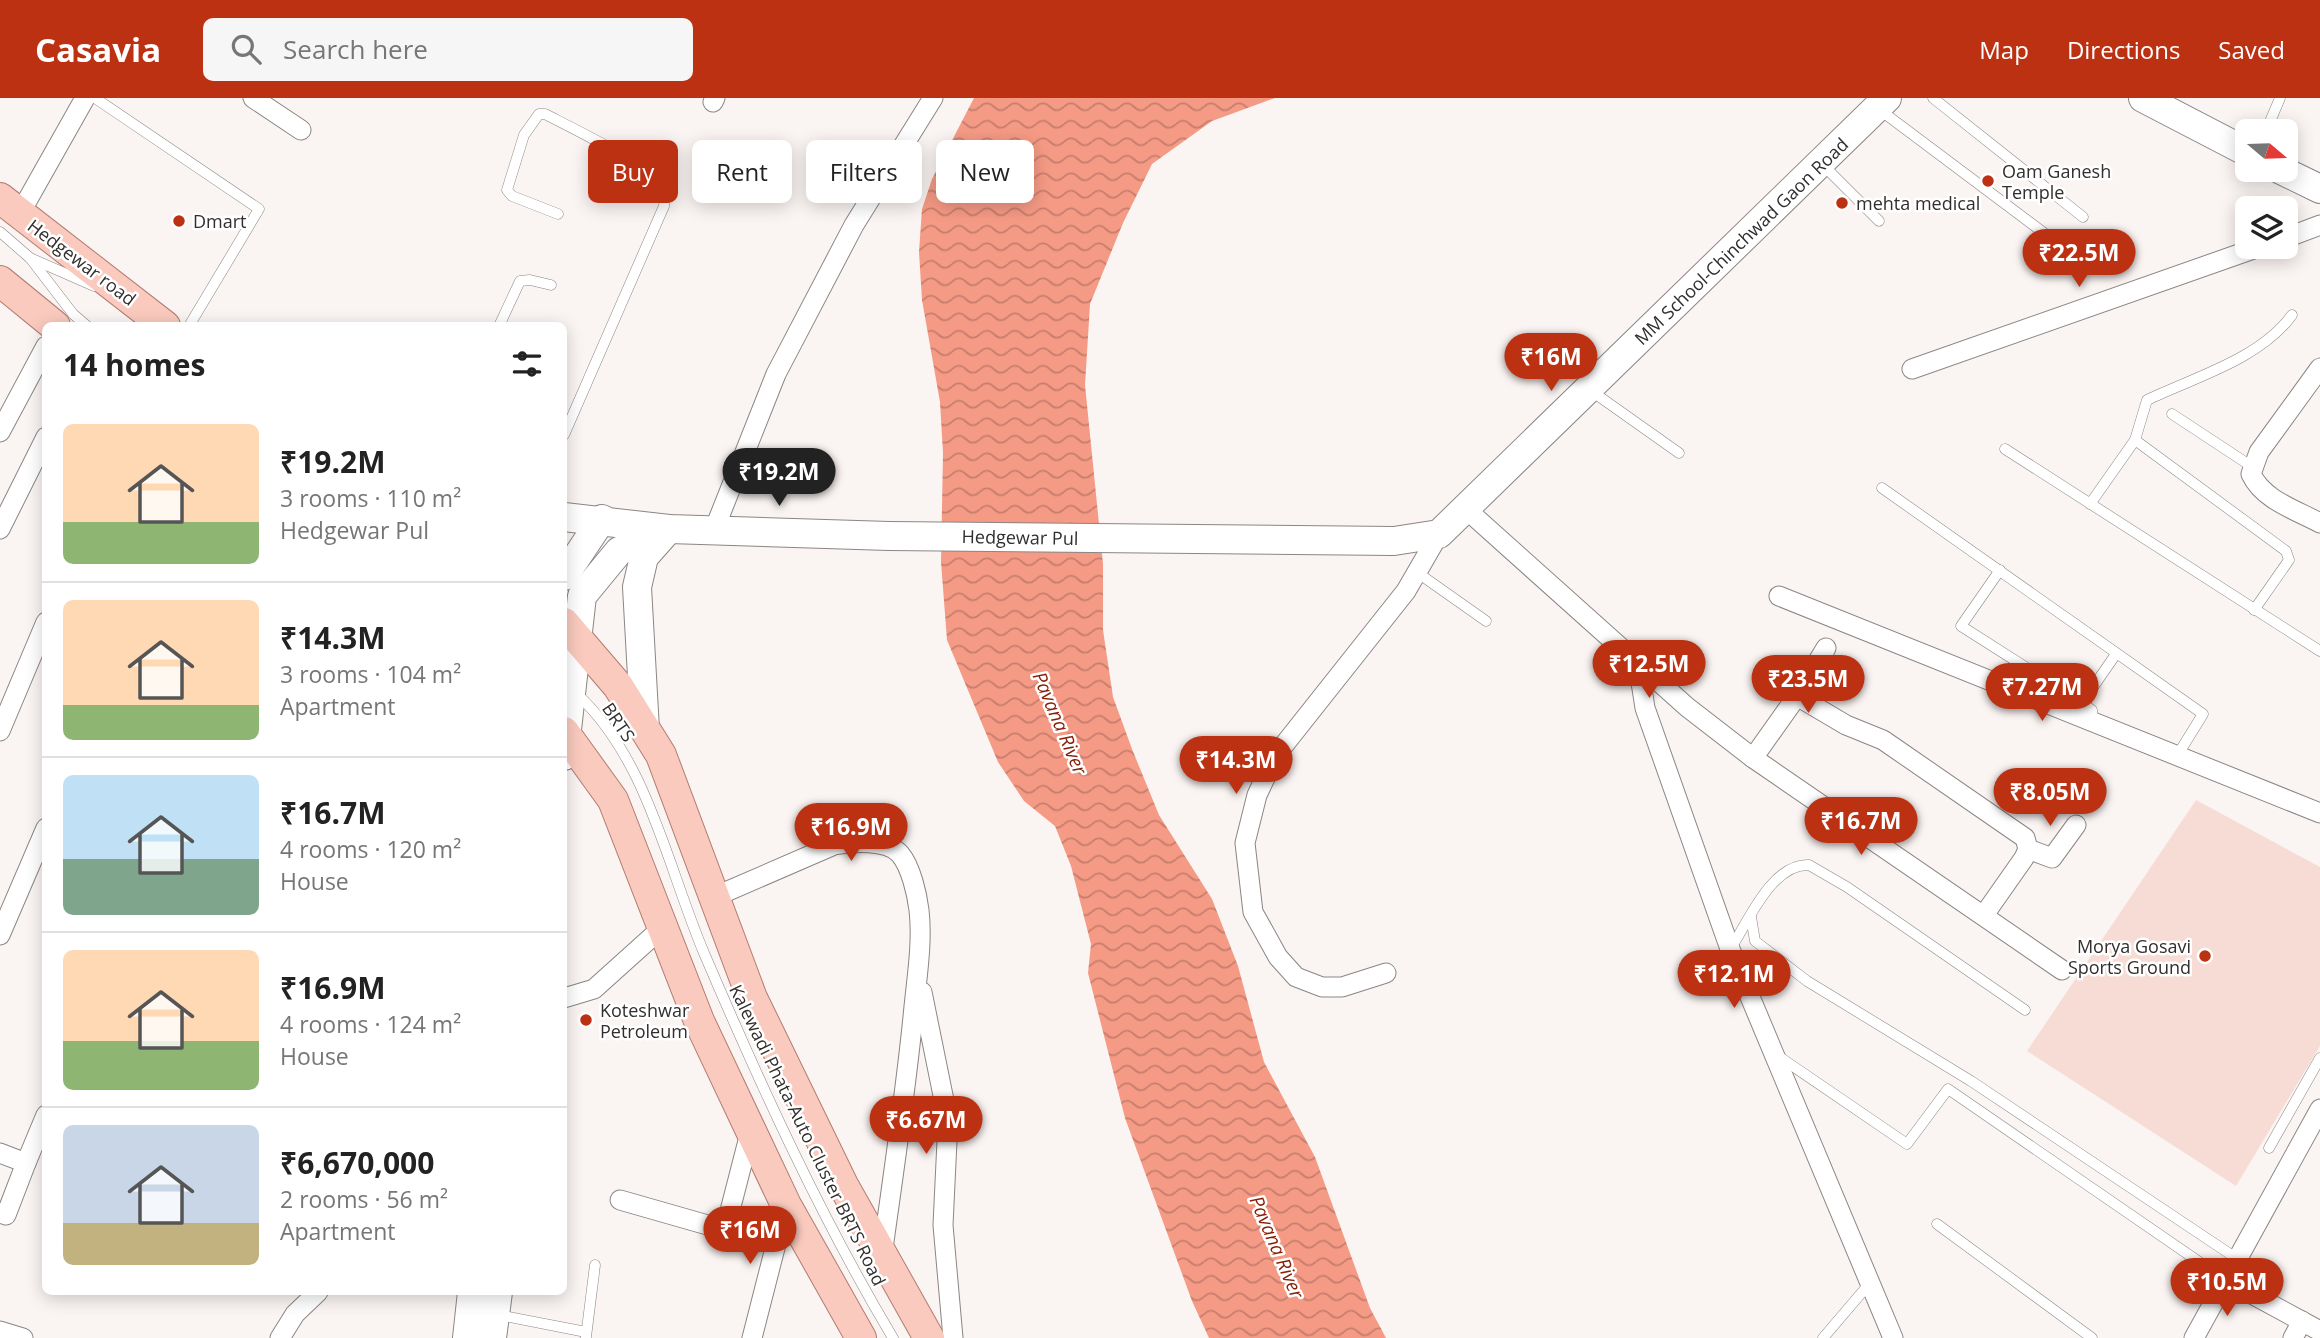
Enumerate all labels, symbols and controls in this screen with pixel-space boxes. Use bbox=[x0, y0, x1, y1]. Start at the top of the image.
search box bbox=[203, 18, 693, 81]
text: Casavia bbox=[35, 27, 161, 72]
icon: search bbox=[227, 30, 265, 68]
text: Search here bbox=[283, 31, 428, 67]
text: Map bbox=[1979, 33, 2029, 66]
text: Directions bbox=[2067, 33, 2180, 66]
text: Saved bbox=[2218, 33, 2285, 66]
north arrow bbox=[2235, 119, 2298, 182]
map controls bbox=[2235, 119, 2298, 259]
street label: MM School-Chinchwad Gaon Road bbox=[1629, 132, 1853, 350]
chip: Buy bbox=[588, 140, 678, 203]
chip: Rent bbox=[692, 140, 792, 203]
chip: Filters bbox=[806, 140, 922, 203]
chip: New bbox=[936, 140, 1034, 203]
place label: Oam Ganesh Temple bbox=[2002, 159, 2111, 204]
marker: Oam Ganesh Temple bbox=[1980, 173, 1996, 189]
place label: mehta medical bbox=[1856, 191, 1980, 215]
marker: mehta medical bbox=[1834, 195, 1850, 211]
button: layers bbox=[2235, 196, 2298, 259]
place label: Dmart bbox=[193, 209, 247, 233]
street label: Hedgewar road bbox=[23, 213, 141, 311]
marker: Dmart bbox=[171, 213, 187, 229]
pin: ₹22.5M bbox=[2022, 230, 2136, 289]
text: ₹22.5M bbox=[2039, 236, 2119, 268]
pin: ₹16M bbox=[1510, 334, 1592, 393]
text: ₹16M bbox=[1520, 340, 1582, 372]
text: 14 homes bbox=[63, 344, 206, 385]
icon: filters bbox=[508, 345, 546, 383]
text: ₹19.2M bbox=[280, 441, 385, 482]
pin: ₹19.2M bbox=[722, 448, 836, 508]
icon: home bbox=[119, 452, 203, 536]
text: ₹19.2M bbox=[739, 455, 819, 487]
text: 3 rooms · 110 m² bbox=[280, 482, 461, 514]
text: Hedgewar Pul bbox=[280, 514, 429, 546]
street label: Hedgewar Pul bbox=[961, 524, 1079, 550]
text: ₹14.3M bbox=[280, 617, 385, 658]
icon: home bbox=[119, 628, 203, 712]
pin: ₹12.5M bbox=[1592, 640, 1706, 700]
text: ₹12.5M bbox=[1609, 647, 1689, 679]
pin: ₹23.5M bbox=[1751, 656, 1865, 715]
text: 3 rooms · 104 m² bbox=[280, 658, 461, 690]
text: ₹23.5M bbox=[1768, 662, 1848, 694]
pin: ₹7.27M bbox=[1985, 664, 2099, 723]
water label: Pavana River bbox=[1027, 668, 1094, 780]
text: ₹7.27M bbox=[2002, 670, 2082, 702]
text: Apartment bbox=[280, 690, 396, 722]
street label: BRTS bbox=[597, 698, 641, 746]
pin: ₹14.3M bbox=[1179, 736, 1293, 796]
text: ₹14.3M bbox=[1196, 743, 1276, 775]
pin: ₹8.05M bbox=[1993, 768, 2107, 828]
text: ₹8.05M bbox=[2010, 775, 2090, 807]
text: ₹16.7M bbox=[280, 792, 385, 833]
pin: ₹16.7M bbox=[1804, 798, 1918, 857]
icon: home bbox=[119, 803, 203, 887]
pin: ₹16.9M bbox=[794, 804, 908, 863]
text: ₹16.7M bbox=[1821, 804, 1901, 836]
text: ₹16.9M bbox=[811, 810, 891, 842]
text: 4 rooms · 120 m² bbox=[280, 833, 461, 865]
text: House bbox=[280, 865, 349, 897]
place label: Morya Gosavi Sports Ground bbox=[2068, 934, 2191, 979]
marker: Morya Gosavi Sports Ground bbox=[2197, 948, 2213, 964]
pin: ₹12.1M bbox=[1677, 950, 1791, 1010]
text: ₹12.1M bbox=[1694, 957, 1774, 989]
text: ₹16.9M bbox=[280, 967, 385, 1008]
icon: home bbox=[119, 978, 203, 1062]
street label: Kalewadi Phata-Auto Cluster BRTS Road bbox=[724, 980, 892, 1290]
place label: Koteshwar Petroleum bbox=[600, 998, 690, 1043]
text: 4 rooms · 124 m² bbox=[280, 1008, 461, 1040]
marker: Koteshwar Petroleum bbox=[578, 1012, 594, 1028]
text: House bbox=[280, 1040, 349, 1072]
pin: ₹6.67M bbox=[869, 1096, 983, 1156]
text: ₹6.67M bbox=[886, 1103, 966, 1135]
text: ₹6,670,000 bbox=[280, 1142, 434, 1183]
icon: home bbox=[119, 1153, 203, 1237]
text: 2 rooms · 56 m² bbox=[280, 1183, 448, 1215]
water label: Pavana River bbox=[1244, 1192, 1311, 1304]
pin: ₹16M bbox=[709, 1206, 791, 1266]
text: ₹16M bbox=[719, 1213, 781, 1245]
text: Apartment bbox=[280, 1215, 396, 1247]
pin: ₹10.5M bbox=[2170, 1258, 2284, 1318]
text: ₹10.5M bbox=[2187, 1265, 2267, 1297]

